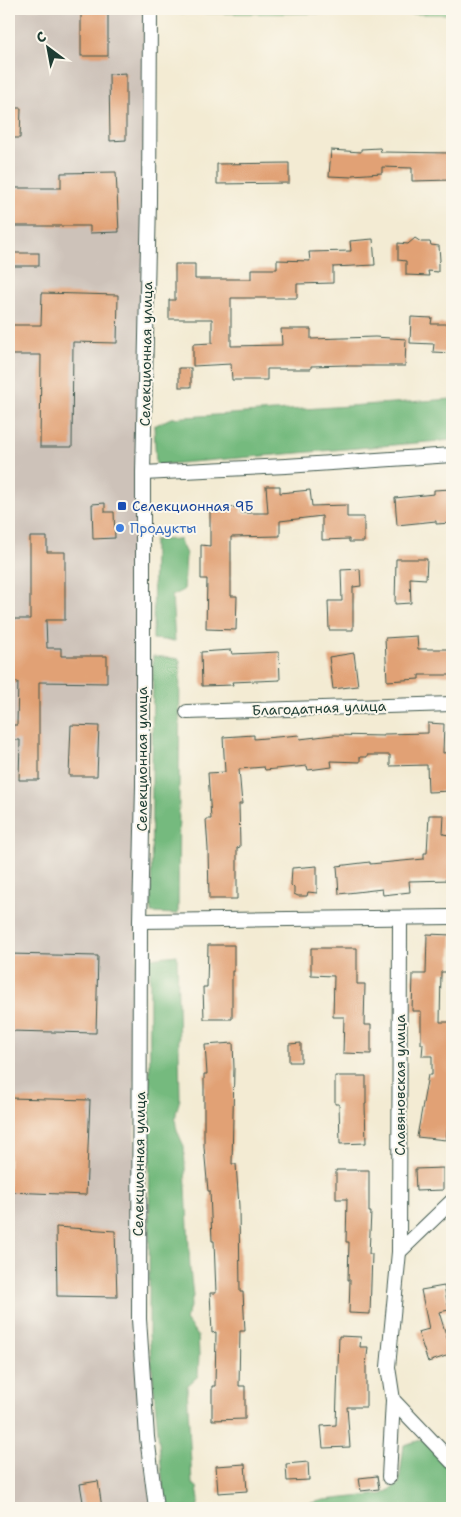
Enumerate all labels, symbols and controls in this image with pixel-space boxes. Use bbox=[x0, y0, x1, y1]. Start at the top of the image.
north arrow bbox=[22, 22, 72, 72]
text: С bbox=[33, 27, 50, 47]
street label: Селекционная улица bbox=[136, 281, 156, 427]
place label: Селекционная 9Б bbox=[132, 497, 254, 515]
marker: Селекционная 9Б bbox=[116, 500, 128, 512]
place label: Продукты bbox=[130, 519, 197, 537]
marker: Продукты bbox=[114, 522, 126, 534]
street label: Селекционная улица bbox=[133, 686, 151, 831]
street label: Благодатная улица bbox=[251, 697, 387, 719]
street label: Славяновская улица bbox=[391, 1014, 409, 1156]
street label: Селекционная улица bbox=[129, 1091, 149, 1237]

